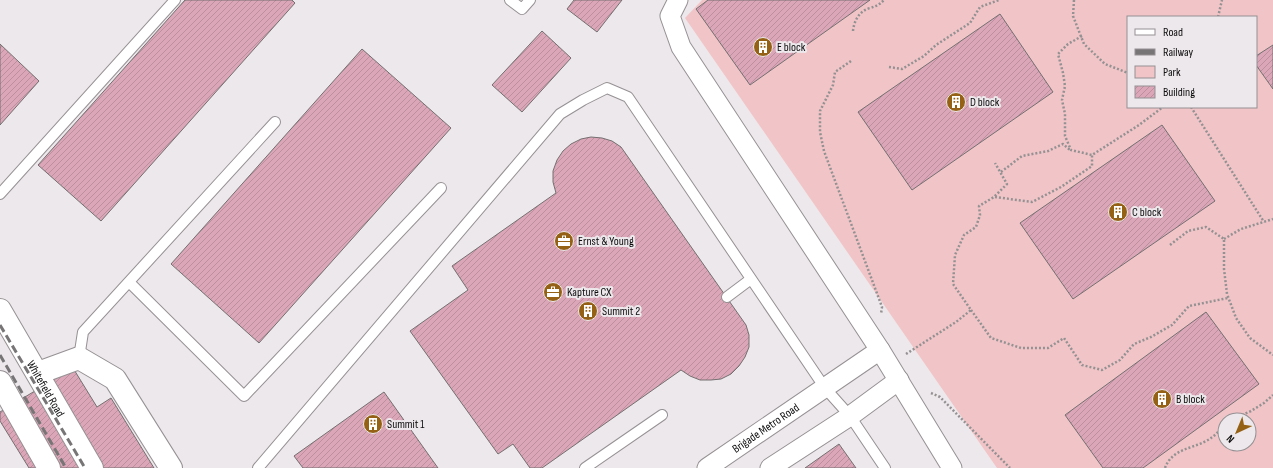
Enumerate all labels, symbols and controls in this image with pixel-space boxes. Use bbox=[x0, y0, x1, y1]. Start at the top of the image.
legend bbox=[1127, 16, 1257, 108]
text: Road bbox=[1163, 25, 1183, 40]
building icon: E block bbox=[752, 36, 774, 58]
place label: E block bbox=[777, 40, 806, 55]
text: Railway bbox=[1163, 45, 1194, 60]
text: Park bbox=[1163, 65, 1181, 80]
text: Building bbox=[1163, 85, 1195, 100]
building icon: D block bbox=[945, 91, 967, 113]
place label: D block bbox=[970, 95, 1000, 110]
building icon: C block bbox=[1107, 201, 1129, 223]
place label: C block bbox=[1132, 205, 1162, 220]
office icon: Ernst & Young bbox=[553, 230, 575, 252]
place label: Ernst & Young bbox=[578, 234, 634, 249]
office icon: Kapture CX bbox=[542, 281, 564, 303]
place label: Kapture CX bbox=[567, 285, 612, 300]
building icon: Summit 2 bbox=[577, 300, 599, 322]
place label: Summit 2 bbox=[602, 304, 640, 319]
street label: Whitefield Road bbox=[23, 358, 68, 420]
building icon: B block bbox=[1151, 388, 1173, 410]
place label: B block bbox=[1176, 392, 1205, 407]
street label: Brigade Metro Road bbox=[730, 400, 802, 457]
north arrow bbox=[1217, 412, 1257, 452]
building icon: Summit 1 bbox=[362, 413, 384, 435]
place label: Summit 1 bbox=[387, 417, 425, 432]
text: N bbox=[1224, 432, 1237, 446]

